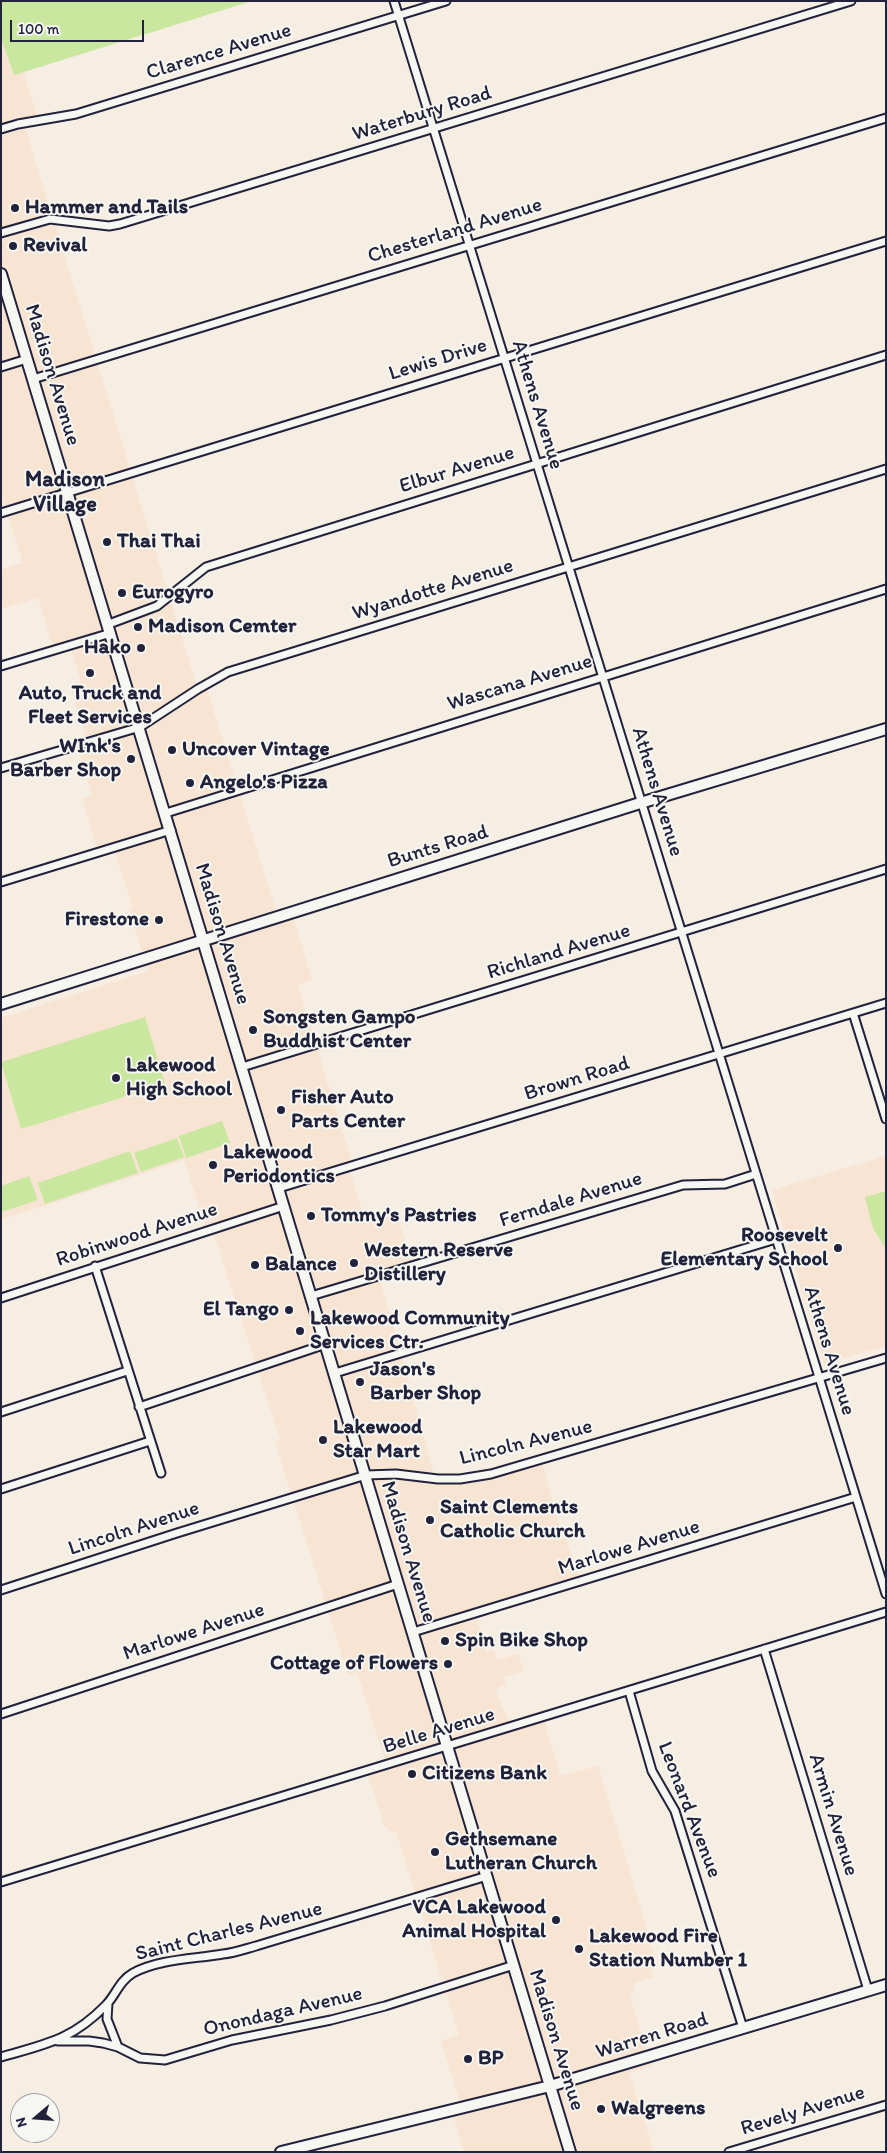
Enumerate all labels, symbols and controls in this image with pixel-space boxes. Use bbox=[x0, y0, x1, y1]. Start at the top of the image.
scale bar bbox=[12, 10, 146, 42]
street label: Clarence Avenue bbox=[143, 18, 295, 86]
text: 100 m bbox=[18, 20, 59, 38]
street label: Waterbury Road bbox=[349, 81, 495, 147]
street label: Chesterland Avenue bbox=[365, 192, 545, 270]
place label: Hammer and Tails bbox=[25, 195, 188, 221]
marker: Hammer and Tails bbox=[9, 202, 21, 214]
place label: Revival bbox=[23, 233, 87, 259]
marker: Revival bbox=[7, 240, 19, 252]
street label: Madison Avenue bbox=[19, 301, 85, 449]
street label: Lewis Drive bbox=[386, 333, 490, 387]
street label: Athens Avenue bbox=[505, 337, 569, 473]
street label: Elbur Avenue bbox=[397, 441, 517, 499]
district label: Madison Village bbox=[25, 467, 105, 518]
place label: Thai Thai bbox=[117, 529, 201, 555]
marker: Thai Thai bbox=[101, 536, 113, 548]
street label: Wyandotte Avenue bbox=[349, 554, 517, 626]
place label: Eurogyro bbox=[132, 580, 214, 606]
marker: Eurogyro bbox=[116, 587, 128, 599]
place label: Madison Cemter bbox=[148, 614, 296, 640]
marker: Madison Cemter bbox=[132, 621, 144, 633]
place label: Hako bbox=[84, 635, 131, 661]
marker: Hako bbox=[135, 642, 147, 654]
street label: Wascana Avenue bbox=[444, 649, 596, 717]
marker: Auto, Truck and Fleet Services bbox=[84, 667, 96, 679]
place label: Auto, Truck and Fleet Services bbox=[19, 681, 161, 731]
street label: Athens Avenue bbox=[625, 724, 689, 860]
place label: WInk's Barber Shop bbox=[10, 734, 121, 784]
place label: Uncover Vintage bbox=[182, 737, 330, 763]
marker: Uncover Vintage bbox=[166, 744, 178, 756]
marker: WInk's Barber Shop bbox=[125, 753, 137, 765]
place label: Angelo's Pizza bbox=[200, 770, 328, 796]
marker: Angelo's Pizza bbox=[184, 777, 196, 789]
street label: Bunts Road bbox=[384, 820, 492, 874]
street label: Madison Avenue bbox=[189, 860, 255, 1008]
place label: Firestone bbox=[65, 907, 149, 933]
marker: Firestone bbox=[153, 914, 165, 926]
street label: Richland Avenue bbox=[484, 918, 634, 986]
place label: Songsten Gampo Buddhist Center bbox=[263, 1005, 415, 1055]
marker: Songsten Gampo Buddhist Center bbox=[247, 1024, 259, 1036]
street label: Brown Road bbox=[521, 1051, 633, 1107]
place label: Lakewood High School bbox=[126, 1053, 232, 1103]
marker: Lakewood High School bbox=[110, 1072, 122, 1084]
place label: Fisher Auto Parts Center bbox=[291, 1085, 405, 1135]
marker: Fisher Auto Parts Center bbox=[275, 1104, 287, 1116]
place label: Lakewood Periodontics bbox=[223, 1140, 335, 1190]
marker: Lakewood Periodontics bbox=[207, 1159, 219, 1171]
street label: Ferndale Avenue bbox=[497, 1166, 645, 1234]
street label: Robinwood Avenue bbox=[53, 1197, 221, 1273]
place label: Tommy's Pastries bbox=[321, 1203, 477, 1229]
marker: Tommy's Pastries bbox=[305, 1210, 317, 1222]
place label: Roosevelt Elementary School bbox=[661, 1223, 828, 1273]
place label: Western Reserve Distillery bbox=[364, 1238, 513, 1288]
marker: Roosevelt Elementary School bbox=[832, 1242, 844, 1254]
place label: Balance bbox=[265, 1252, 337, 1278]
marker: Western Reserve Distillery bbox=[348, 1257, 360, 1269]
marker: Balance bbox=[249, 1259, 261, 1271]
street label: Athens Avenue bbox=[797, 1283, 861, 1419]
place label: El Tango bbox=[203, 1297, 279, 1323]
marker: El Tango bbox=[283, 1304, 295, 1316]
place label: Lakewood Community Services Ctr. bbox=[310, 1306, 510, 1356]
marker: Lakewood Community Services Ctr. bbox=[294, 1325, 306, 1337]
place label: Jason's Barber Shop bbox=[370, 1357, 481, 1407]
marker: Jason's Barber Shop bbox=[354, 1376, 366, 1388]
street label: Lincoln Avenue bbox=[457, 1414, 595, 1472]
place label: Lakewood Star Mart bbox=[333, 1415, 423, 1465]
marker: Lakewood Star Mart bbox=[317, 1434, 329, 1446]
street label: Madison Avenue bbox=[375, 1478, 441, 1626]
place label: Saint Clements Catholic Church bbox=[440, 1495, 585, 1545]
street label: Lincoln Avenue bbox=[65, 1496, 203, 1562]
marker: Saint Clements Catholic Church bbox=[424, 1514, 436, 1526]
street label: Marlowe Avenue bbox=[555, 1514, 703, 1582]
street label: Marlowe Avenue bbox=[120, 1597, 268, 1667]
place label: Spin Bike Shop bbox=[455, 1628, 588, 1654]
marker: Spin Bike Shop bbox=[439, 1635, 451, 1647]
place label: Cottage of Flowers bbox=[270, 1651, 438, 1677]
marker: Cottage of Flowers bbox=[442, 1658, 454, 1670]
street label: Belle Avenue bbox=[380, 1702, 498, 1760]
street label: Leonard Avenue bbox=[651, 1738, 727, 1882]
street label: Armin Avenue bbox=[802, 1751, 864, 1879]
place label: Citizens Bank bbox=[422, 1761, 547, 1787]
marker: Citizens Bank bbox=[406, 1768, 418, 1780]
place label: Gethsemane Lutheran Church bbox=[445, 1827, 597, 1877]
marker: Gethsemane Lutheran Church bbox=[429, 1846, 441, 1858]
place label: VCA Lakewood Animal Hospital bbox=[402, 1895, 546, 1945]
street label: Saint Charles Avenue bbox=[133, 1897, 325, 1967]
marker: VCA Lakewood Animal Hospital bbox=[550, 1914, 562, 1926]
place label: Lakewood Fire Station Number 1 bbox=[589, 1924, 747, 1974]
marker: Lakewood Fire Station Number 1 bbox=[573, 1943, 585, 1955]
street label: Madison Avenue bbox=[523, 1966, 589, 2114]
street label: Onondaga Avenue bbox=[201, 1981, 365, 2043]
street label: Warren Road bbox=[593, 2007, 711, 2065]
place label: BP bbox=[478, 2046, 504, 2072]
marker: BP bbox=[462, 2053, 474, 2065]
street label: Revely Avenue bbox=[738, 2080, 868, 2142]
north arrow bbox=[10, 2093, 60, 2143]
place label: Walgreens bbox=[611, 2096, 705, 2122]
marker: Walgreens bbox=[595, 2103, 607, 2115]
text: N bbox=[12, 2115, 31, 2130]

